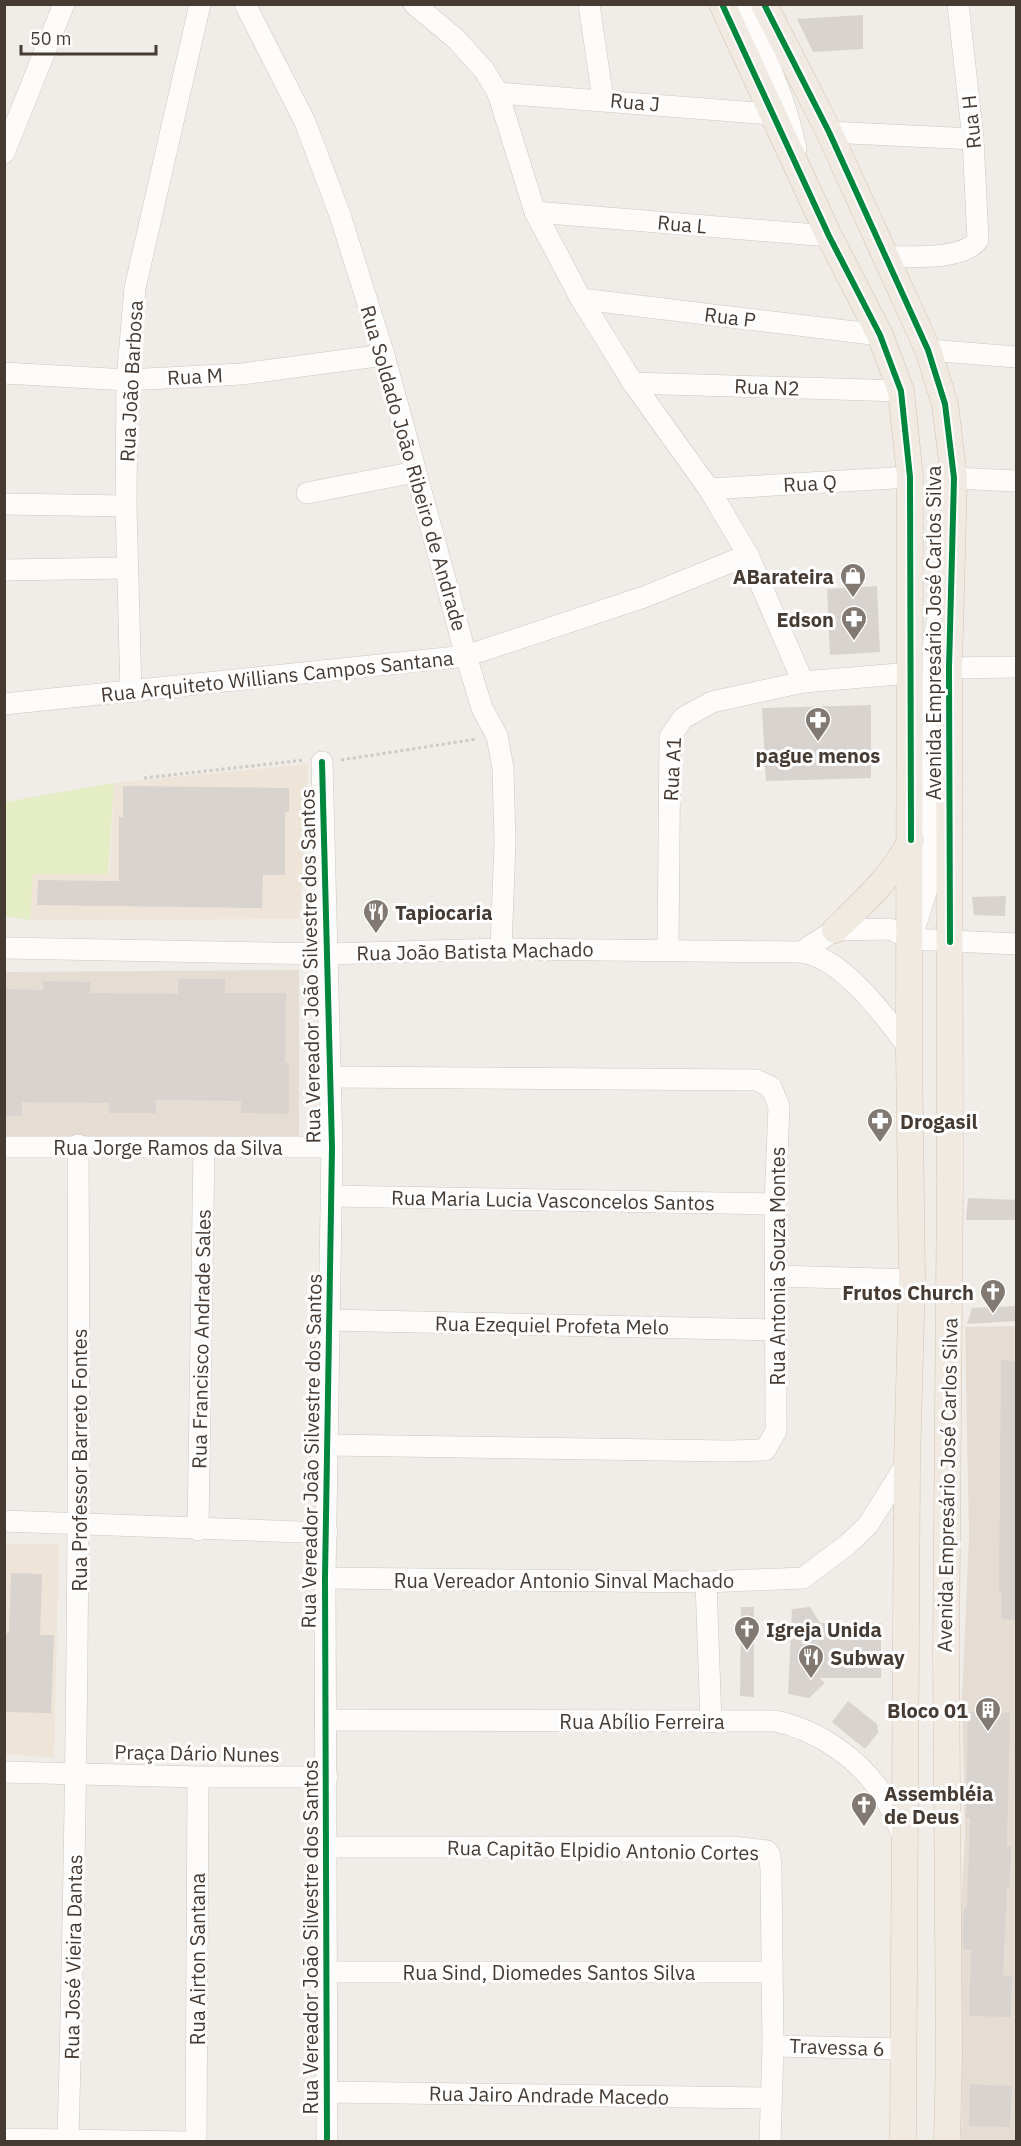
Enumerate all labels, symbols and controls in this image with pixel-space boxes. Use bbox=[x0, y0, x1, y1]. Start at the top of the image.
scale bar bbox=[21, 18, 156, 56]
text: 50 m bbox=[30, 27, 72, 50]
street label: Rua J bbox=[609, 86, 661, 118]
street label: Rua H bbox=[955, 94, 987, 150]
street label: Rua L bbox=[656, 208, 708, 240]
street label: Rua João Barbosa bbox=[113, 299, 149, 463]
street label: Rua P bbox=[703, 300, 757, 334]
street label: Rua Soldado João Ribeiro de Andrade bbox=[354, 302, 474, 634]
street label: Rua M bbox=[166, 361, 224, 391]
street label: Rua N2 bbox=[734, 372, 800, 402]
street label: Avenida Empresário José Carlos Silva bbox=[920, 465, 947, 800]
street label: Rua Q bbox=[782, 468, 838, 498]
shop icon: ABarateira bbox=[838, 561, 868, 599]
place label: ABarateira bbox=[733, 563, 834, 590]
pharmacy icon: Edson bbox=[839, 604, 869, 642]
place label: Edson bbox=[777, 606, 834, 633]
street label: Rua Arquiteto Willians Campos Santana bbox=[99, 644, 455, 708]
pharmacy icon: pague menos bbox=[803, 705, 833, 743]
street label: Rua A1 bbox=[657, 736, 687, 802]
place label: pague menos bbox=[756, 742, 880, 769]
street label: Rua Vereador João Silvestre dos Santos bbox=[293, 788, 327, 1144]
restaurant icon: Tapiocaria bbox=[361, 897, 391, 935]
place label: Tapiocaria bbox=[395, 899, 493, 926]
street label: Rua João Batista Machado bbox=[356, 935, 594, 967]
pharmacy icon: Drogasil bbox=[865, 1106, 895, 1144]
place label: Drogasil bbox=[900, 1108, 977, 1135]
street label: Rua Jorge Ramos da Silva bbox=[53, 1134, 283, 1161]
street label: Rua Antonia Souza Montes bbox=[764, 1147, 791, 1385]
street label: Rua Maria Lucia Vasconcelos Santos bbox=[391, 1184, 715, 1216]
street label: Rua Francisco Andrade Sales bbox=[185, 1209, 217, 1469]
street label: Rua Vereador João Silvestre dos Santos bbox=[294, 1273, 328, 1629]
church icon: Frutos Church bbox=[978, 1277, 1008, 1315]
place label: Frutos Church bbox=[842, 1279, 974, 1306]
street label: Rua Ezequiel Profeta Melo bbox=[435, 1309, 669, 1341]
street label: Avenida Empresário José Carlos Silva bbox=[931, 1317, 963, 1653]
street label: Rua Professor Barreto Fontes bbox=[66, 1329, 93, 1591]
street label: Rua Vereador Antonio Sinval Machado bbox=[394, 1567, 734, 1594]
church icon: Igreja Unida bbox=[732, 1614, 762, 1652]
place label: Igreja Unida bbox=[766, 1616, 882, 1643]
restaurant icon: Subway bbox=[796, 1642, 826, 1680]
place label: Subway bbox=[830, 1644, 905, 1671]
building icon: Bloco 01 bbox=[973, 1695, 1003, 1733]
place label: Bloco 01 bbox=[887, 1697, 968, 1724]
street label: Rua Abílio Ferreira bbox=[559, 1708, 725, 1735]
street label: Praça Dário Nunes bbox=[114, 1738, 280, 1768]
street label: Rua Vereador João Silvestre dos Santos bbox=[297, 1760, 324, 2114]
place label: Assembléia de Deus bbox=[884, 1780, 993, 1830]
church icon: Assembléia de Deus bbox=[849, 1790, 879, 1828]
street label: Rua Capitão Elpidio Antonio Cortes bbox=[447, 1834, 759, 1866]
street label: Rua José Vieira Dantas bbox=[58, 1854, 88, 2060]
street label: Rua Airton Santana bbox=[184, 1872, 211, 2045]
street label: Rua Sind, Diomedes Santos Silva bbox=[403, 1959, 696, 1986]
street label: Travessa 6 bbox=[789, 2032, 885, 2062]
street label: Rua Jairo Andrade Macedo bbox=[429, 2079, 669, 2111]

